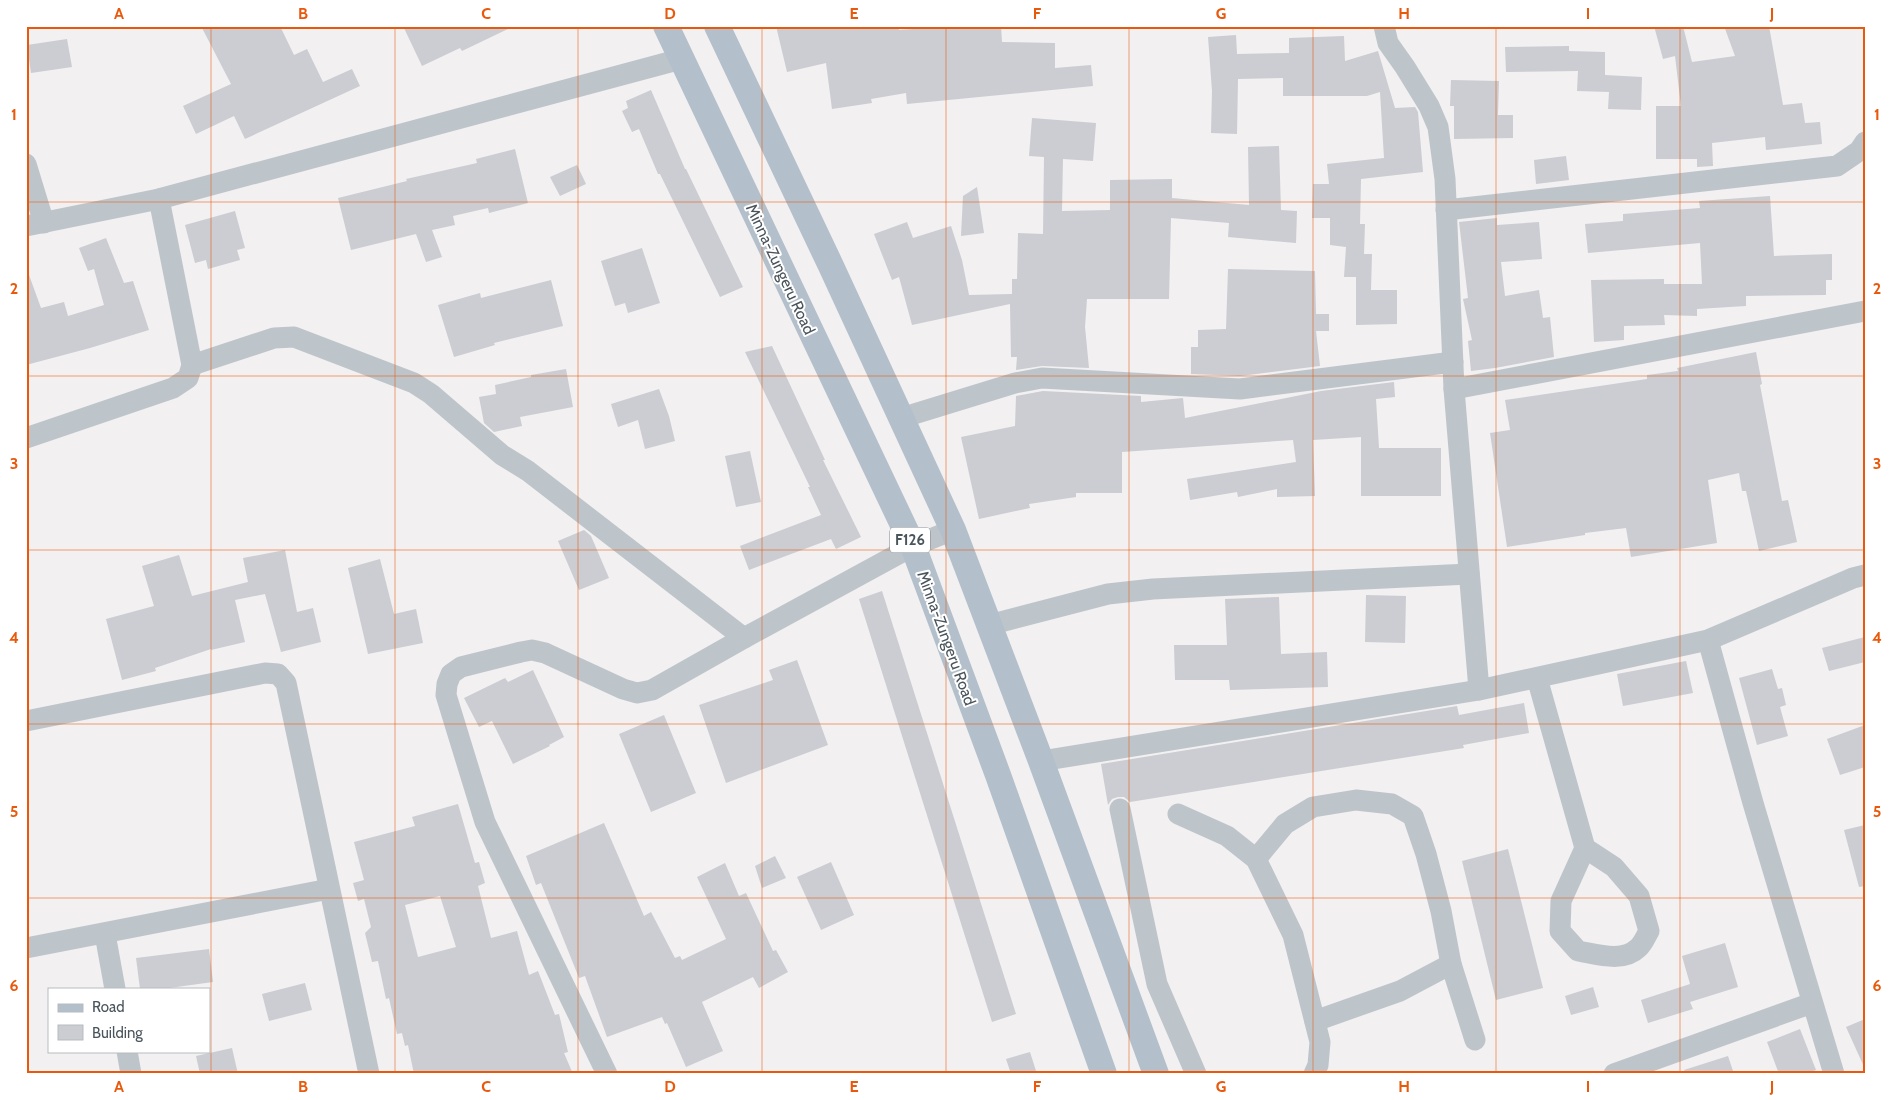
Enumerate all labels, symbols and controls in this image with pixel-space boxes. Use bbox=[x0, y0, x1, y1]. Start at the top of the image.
text: A bbox=[114, 4, 124, 23]
text: B bbox=[298, 4, 308, 23]
text: C bbox=[481, 4, 491, 23]
text: D bbox=[664, 4, 676, 23]
text: E bbox=[849, 4, 859, 23]
text: F bbox=[1033, 4, 1042, 23]
text: G bbox=[1216, 4, 1226, 23]
text: H bbox=[1398, 4, 1410, 23]
text: I bbox=[1586, 4, 1590, 23]
text: J bbox=[1769, 4, 1774, 23]
text: 1 bbox=[11, 105, 17, 124]
text: 1 bbox=[1874, 105, 1880, 124]
street label: Minna-Zungeru Road bbox=[742, 201, 819, 337]
text: 2 bbox=[10, 279, 18, 298]
text: 2 bbox=[1873, 279, 1881, 298]
text: 3 bbox=[10, 454, 18, 473]
text: 3 bbox=[1873, 454, 1881, 473]
road number: F126 bbox=[890, 528, 930, 552]
street label: Minna-Zungeru Road bbox=[913, 568, 980, 708]
text: 4 bbox=[9, 628, 19, 647]
text: 4 bbox=[1872, 628, 1882, 647]
text: 5 bbox=[10, 802, 18, 821]
text: 5 bbox=[1873, 802, 1881, 821]
text: 6 bbox=[10, 976, 19, 995]
text: 6 bbox=[1873, 976, 1882, 995]
legend bbox=[48, 988, 210, 1052]
text: Road bbox=[92, 998, 125, 1016]
text: Building bbox=[92, 1024, 143, 1042]
text: A bbox=[114, 1077, 124, 1096]
text: B bbox=[298, 1077, 308, 1096]
text: C bbox=[481, 1077, 491, 1096]
text: D bbox=[664, 1077, 676, 1096]
text: E bbox=[849, 1077, 859, 1096]
text: F bbox=[1033, 1077, 1042, 1096]
text: G bbox=[1216, 1077, 1226, 1096]
text: H bbox=[1398, 1077, 1410, 1096]
text: I bbox=[1586, 1077, 1590, 1096]
text: J bbox=[1769, 1077, 1774, 1096]

